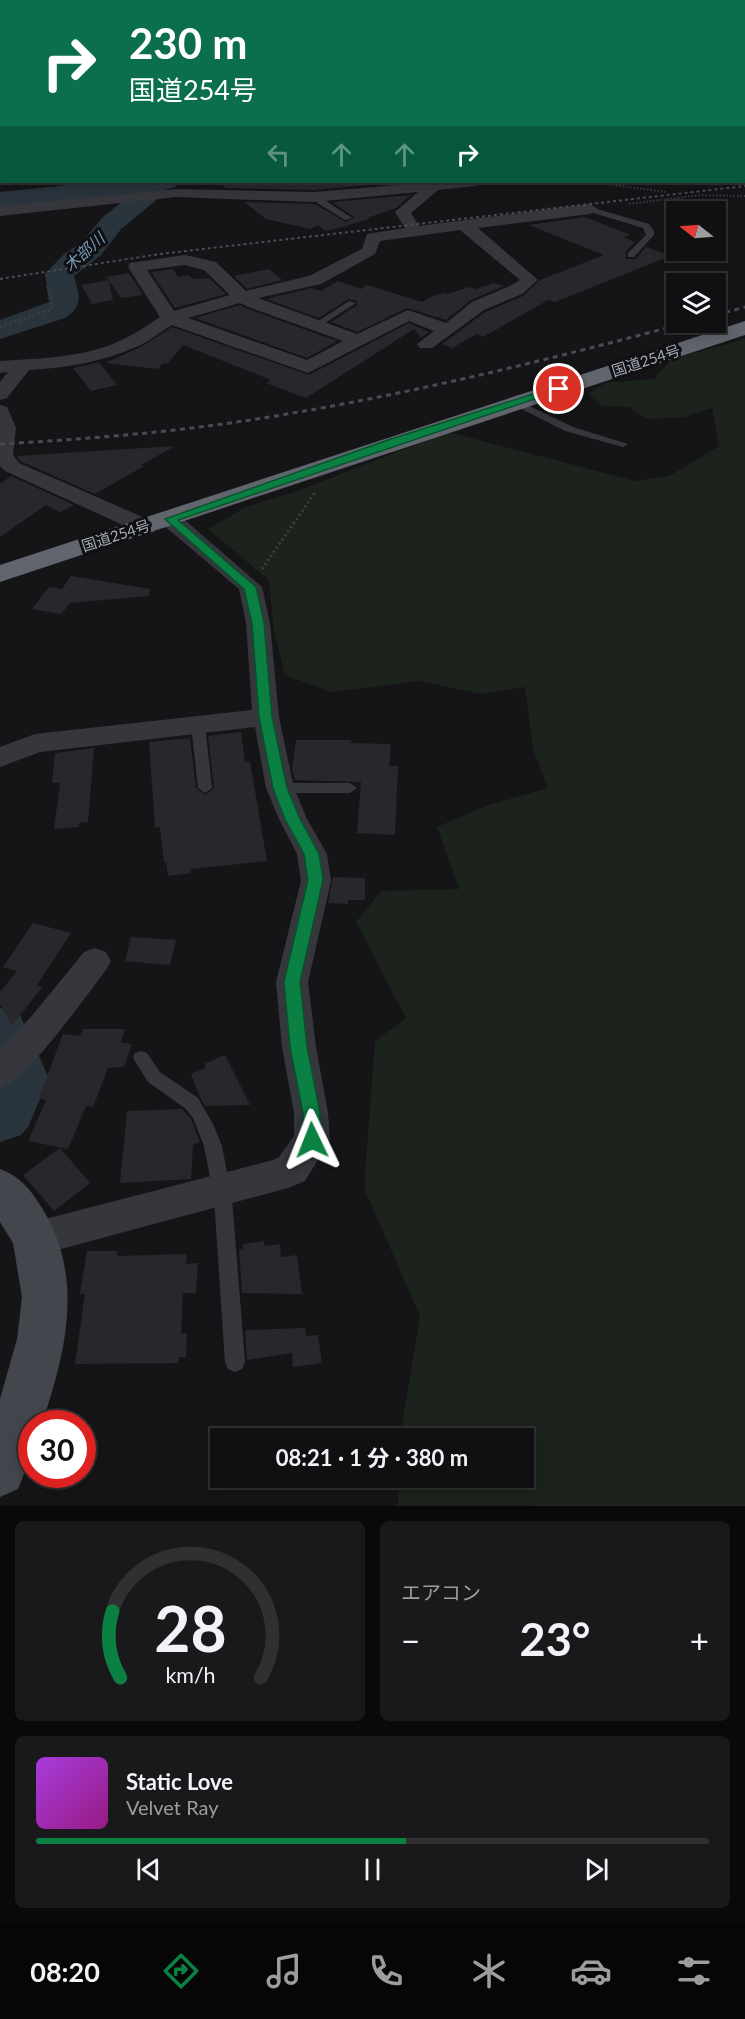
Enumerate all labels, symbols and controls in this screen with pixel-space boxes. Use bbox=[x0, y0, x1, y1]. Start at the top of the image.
text: 230 m bbox=[129, 18, 247, 68]
icon: right bbox=[30, 24, 108, 102]
text: 国道254号 bbox=[129, 73, 257, 106]
icon: left bbox=[262, 138, 295, 171]
icon: ahead bbox=[325, 138, 358, 171]
icon: ahead bbox=[388, 138, 421, 171]
icon: right bbox=[451, 138, 484, 171]
north arrow bbox=[666, 201, 726, 261]
map controls bbox=[666, 201, 726, 333]
water label: 木部川 bbox=[59, 227, 109, 275]
button: layers bbox=[666, 273, 726, 333]
street label: 国道254号 bbox=[609, 341, 682, 380]
pin bbox=[533, 363, 584, 414]
icon: arrive bbox=[542, 372, 575, 405]
street label: 国道254号 bbox=[79, 516, 152, 555]
position arrow bbox=[280, 1108, 344, 1172]
speed limit sign: 30 bbox=[18, 1410, 96, 1488]
text: 08:21 · 1 分 · 380 m bbox=[276, 1444, 468, 1471]
text: エアコン bbox=[401, 1580, 481, 1604]
text: 28 bbox=[154, 1590, 226, 1665]
text: 23° bbox=[520, 1612, 590, 1666]
text: − bbox=[401, 1620, 420, 1660]
text: + bbox=[690, 1620, 709, 1660]
text: km/h bbox=[165, 1662, 215, 1688]
text: Static Love bbox=[126, 1768, 233, 1795]
text: Velvet Ray bbox=[126, 1795, 219, 1819]
icon: previous bbox=[132, 1853, 165, 1886]
icon: pause bbox=[356, 1853, 389, 1886]
icon: next bbox=[580, 1853, 613, 1886]
icon: directions bbox=[160, 1950, 202, 1992]
icon: music bbox=[263, 1950, 305, 1992]
icon: phone bbox=[365, 1950, 407, 1992]
icon: climate bbox=[468, 1950, 510, 1992]
icon: car bbox=[570, 1950, 612, 1992]
icon: filters bbox=[673, 1950, 715, 1992]
text: 08:20 bbox=[30, 1955, 100, 1988]

